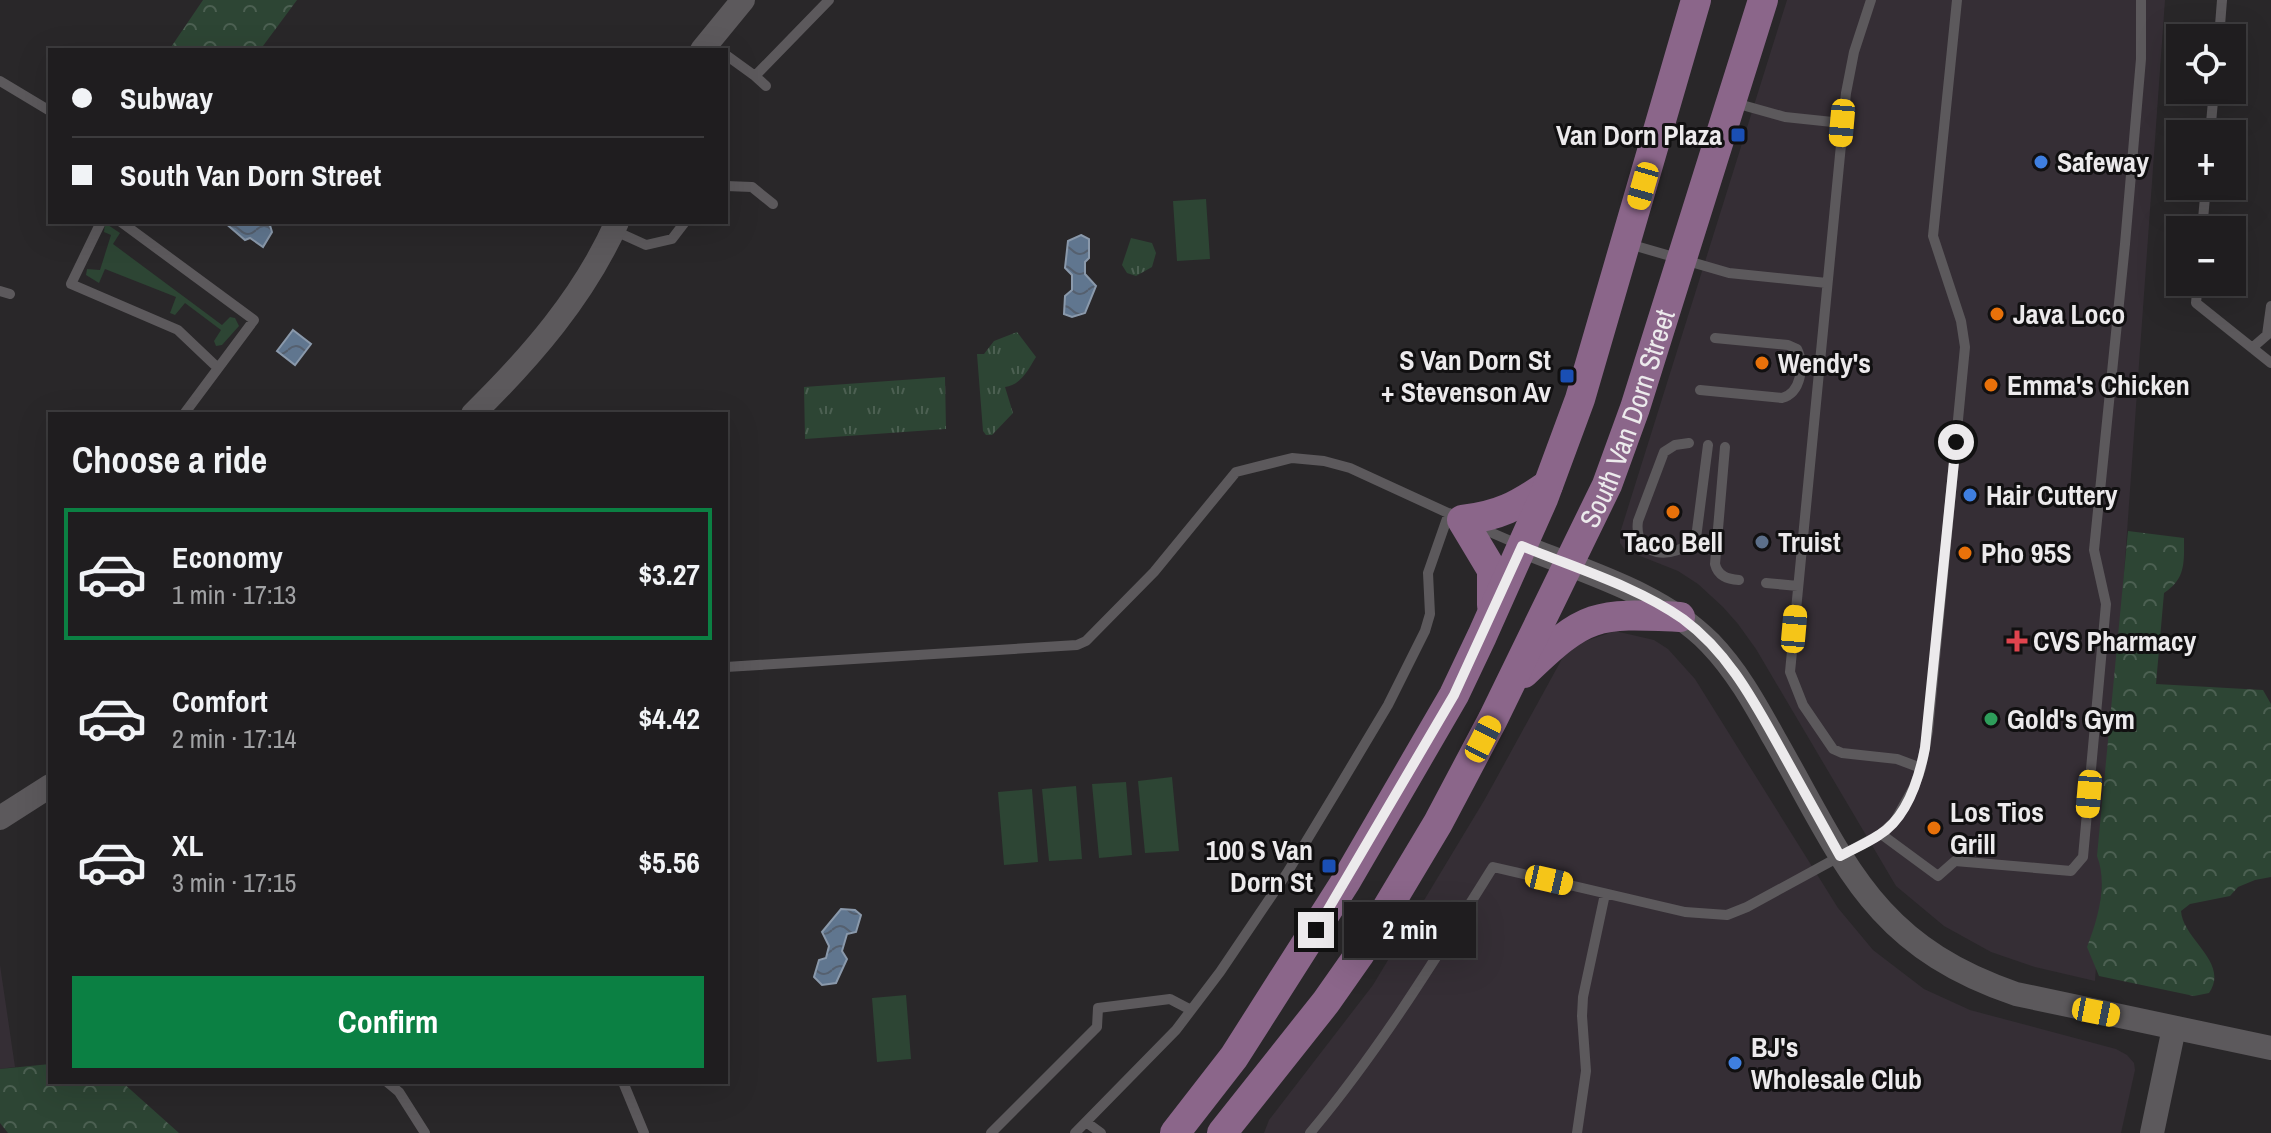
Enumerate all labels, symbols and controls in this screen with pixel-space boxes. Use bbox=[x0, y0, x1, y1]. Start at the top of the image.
map controls bbox=[2166, 24, 2246, 296]
button: locate bbox=[2166, 24, 2246, 104]
text: Subway bbox=[120, 78, 213, 118]
car bbox=[1828, 98, 1856, 148]
place label: Van Dorn Plaza bbox=[1556, 116, 1722, 154]
button: + bbox=[2166, 120, 2246, 200]
marker: Van Dorn Plaza bbox=[1729, 126, 1747, 144]
place label: Safeway bbox=[2057, 143, 2149, 181]
marker: Safeway bbox=[2032, 153, 2050, 171]
text: South Van Dorn Street bbox=[120, 155, 381, 195]
car bbox=[1625, 160, 1661, 212]
button: − bbox=[2166, 216, 2246, 296]
place label: Java Loco bbox=[2013, 295, 2125, 333]
street label: South Van Dorn Street bbox=[1570, 305, 1684, 534]
marker: Java Loco bbox=[1988, 305, 2006, 323]
place label: S Van Dorn St + Stevenson Av bbox=[1381, 341, 1551, 411]
place label: Wendy's bbox=[1778, 344, 1871, 382]
marker: Wendy's bbox=[1753, 354, 1771, 372]
place label: Emma's Chicken bbox=[2007, 366, 2190, 404]
marker: S Van Dorn St + Stevenson Av bbox=[1558, 367, 1576, 385]
marker: Emma's Chicken bbox=[1982, 376, 2000, 394]
route start bbox=[1938, 424, 1974, 460]
text: Choose a ride bbox=[72, 436, 267, 484]
place label: Hair Cuttery bbox=[1986, 476, 2118, 514]
marker: Hair Cuttery bbox=[1961, 486, 1979, 504]
marker: Taco Bell bbox=[1664, 503, 1682, 521]
place label: Taco Bell bbox=[1623, 523, 1723, 561]
place label: Truist bbox=[1778, 523, 1841, 561]
marker: Truist bbox=[1753, 533, 1771, 551]
place label: Pho 95S bbox=[1981, 534, 2072, 572]
text: Economy bbox=[172, 537, 283, 577]
icon: car bbox=[76, 538, 148, 610]
marker: Pho 95S bbox=[1956, 544, 1974, 562]
text: $3.27 bbox=[638, 554, 700, 594]
text: 1 min · 17:13 bbox=[172, 577, 296, 612]
car bbox=[1780, 604, 1808, 654]
place label: CVS Pharmacy bbox=[2033, 622, 2197, 660]
marker: CVS Pharmacy bbox=[2008, 632, 2026, 650]
text: Comfort bbox=[172, 681, 268, 721]
icon: car bbox=[76, 682, 148, 754]
text: $4.42 bbox=[638, 698, 700, 738]
place label: Gold's Gym bbox=[2007, 700, 2135, 738]
marker: Gold's Gym bbox=[1982, 710, 2000, 728]
car bbox=[1461, 712, 1505, 766]
text: 2 min · 17:14 bbox=[172, 721, 296, 756]
car bbox=[2075, 769, 2103, 819]
place label: Los Tios Grill bbox=[1950, 793, 2044, 863]
marker: Los Tios Grill bbox=[1925, 819, 1943, 837]
text: XL bbox=[172, 825, 203, 865]
icon: car bbox=[76, 826, 148, 898]
place label: 100 S Van Dorn St bbox=[1206, 831, 1313, 901]
text: $5.56 bbox=[638, 842, 700, 882]
marker: 100 S Van Dorn St bbox=[1320, 857, 1338, 875]
car bbox=[1523, 863, 1575, 897]
text: 3 min · 17:15 bbox=[172, 865, 296, 900]
callout: 2 min bbox=[1344, 902, 1476, 958]
route end bbox=[1298, 912, 1334, 948]
text: 2 min bbox=[1382, 912, 1438, 947]
button: Confirm bbox=[72, 976, 704, 1068]
car bbox=[2070, 996, 2122, 1028]
place label: BJ's Wholesale Club bbox=[1751, 1028, 1922, 1098]
marker: BJ's Wholesale Club bbox=[1726, 1054, 1744, 1072]

